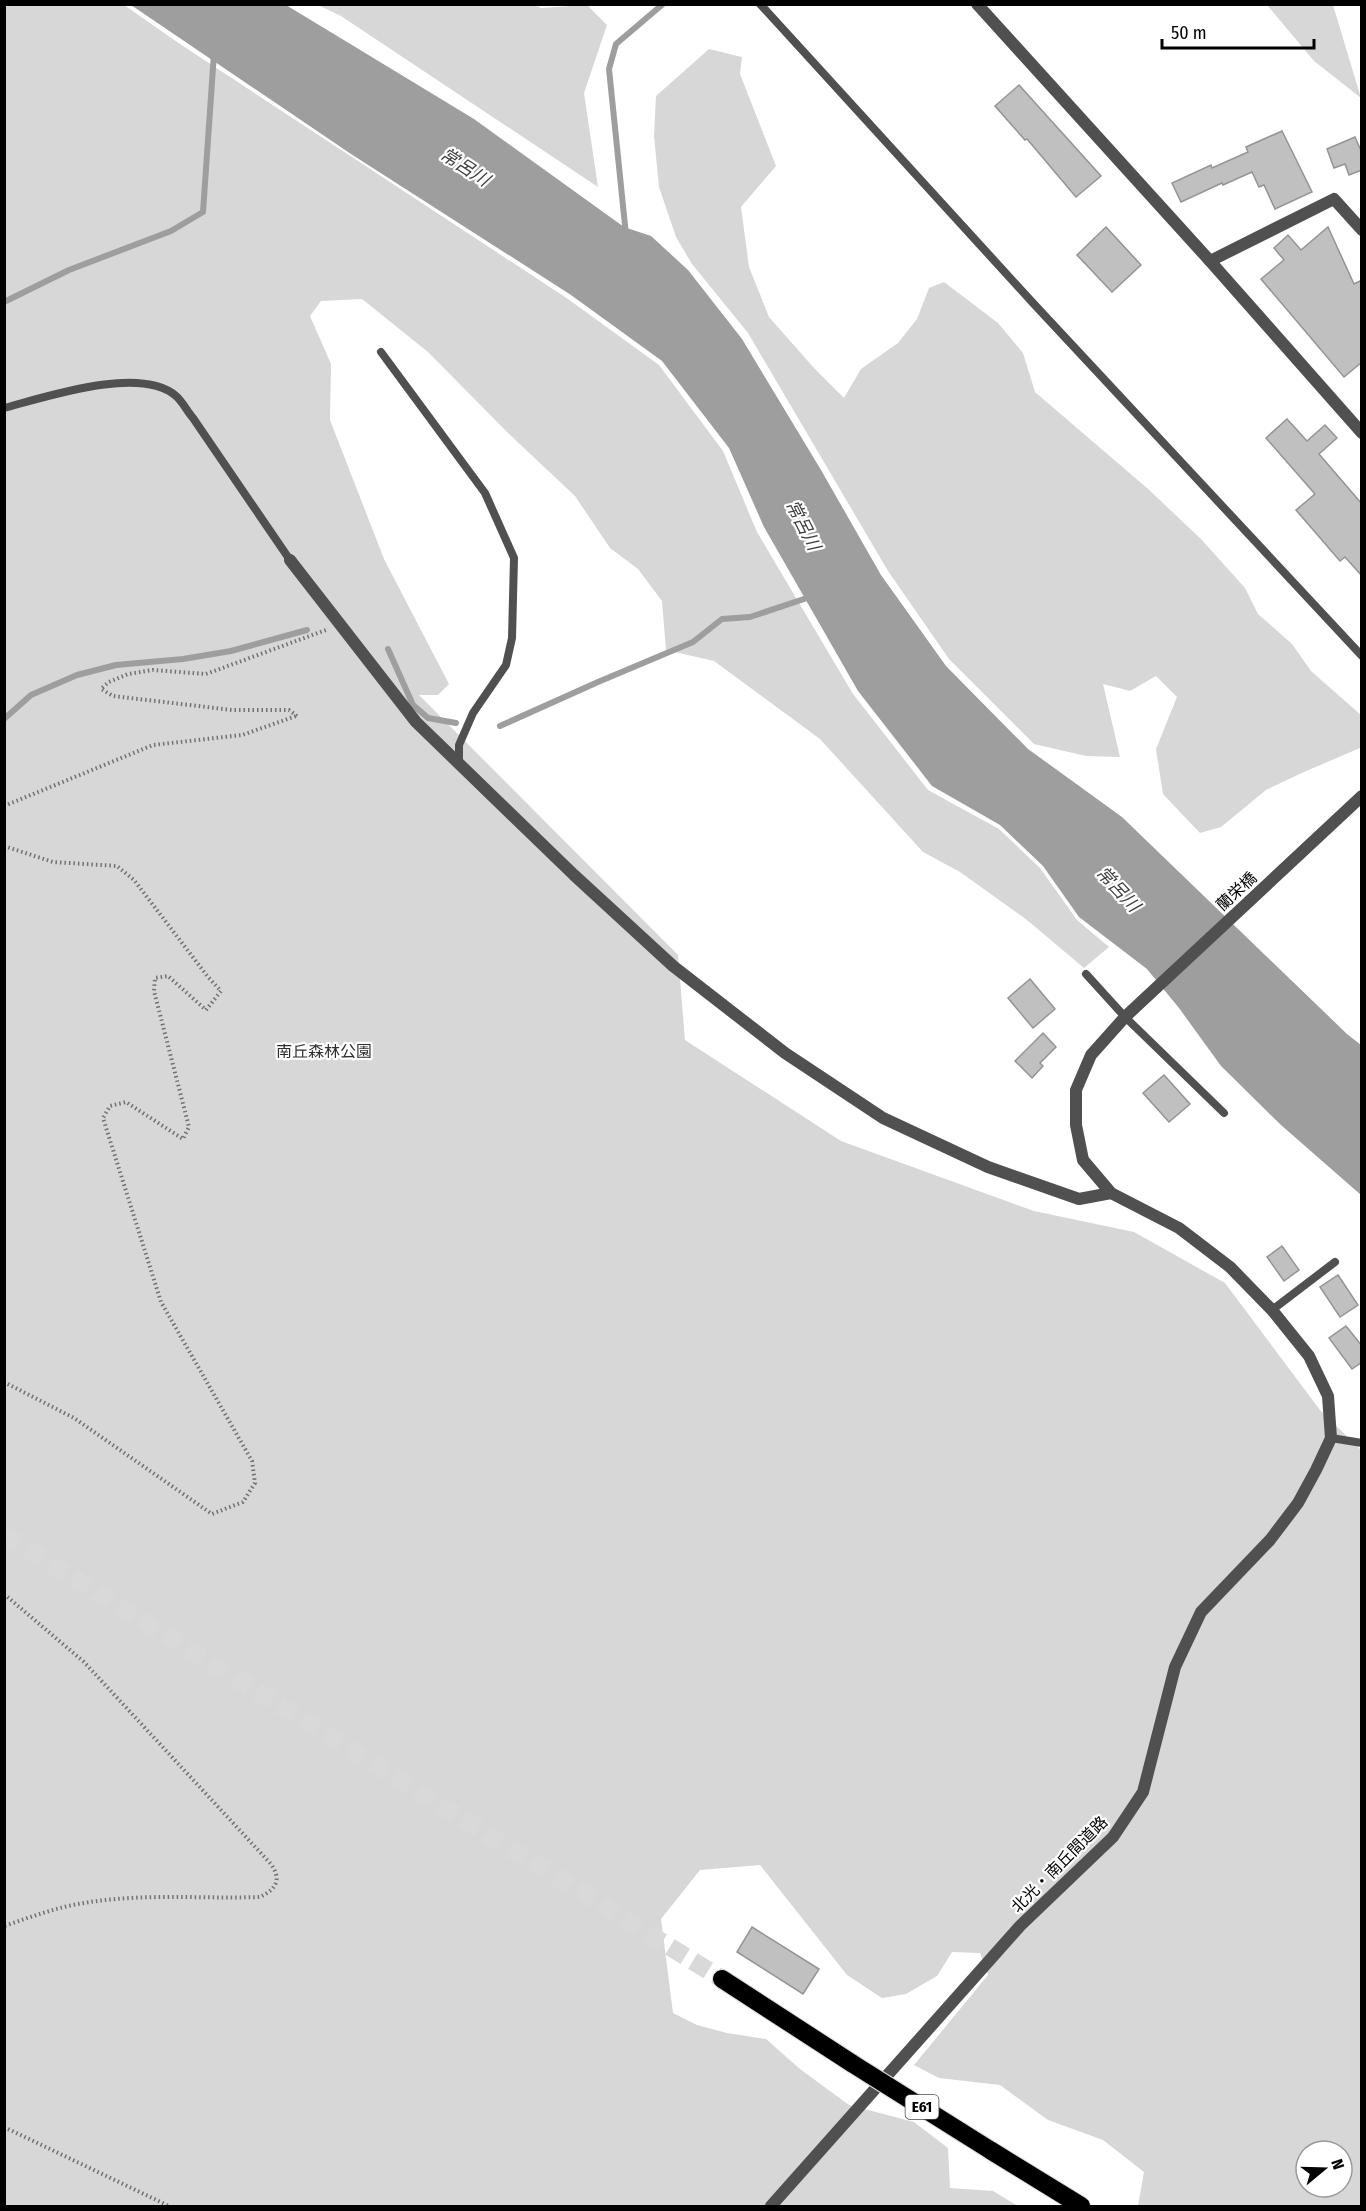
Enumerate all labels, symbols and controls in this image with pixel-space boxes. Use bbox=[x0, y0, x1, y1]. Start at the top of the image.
scale bar bbox=[1162, 12, 1314, 50]
text: 50 m bbox=[1171, 22, 1207, 44]
water label: 常呂川 bbox=[436, 143, 495, 192]
water label: 常呂川 bbox=[781, 496, 826, 556]
water label: 常呂川 bbox=[1092, 862, 1146, 918]
street label: 蘭栄橋 bbox=[1212, 868, 1260, 915]
park label: 南丘森林公園 bbox=[276, 1042, 372, 1061]
street label: 北光・南丘間道路 bbox=[1007, 1812, 1111, 1916]
road number: E61 bbox=[906, 2095, 938, 2119]
north arrow bbox=[1294, 2139, 1354, 2199]
text: N bbox=[1327, 2157, 1348, 2172]

